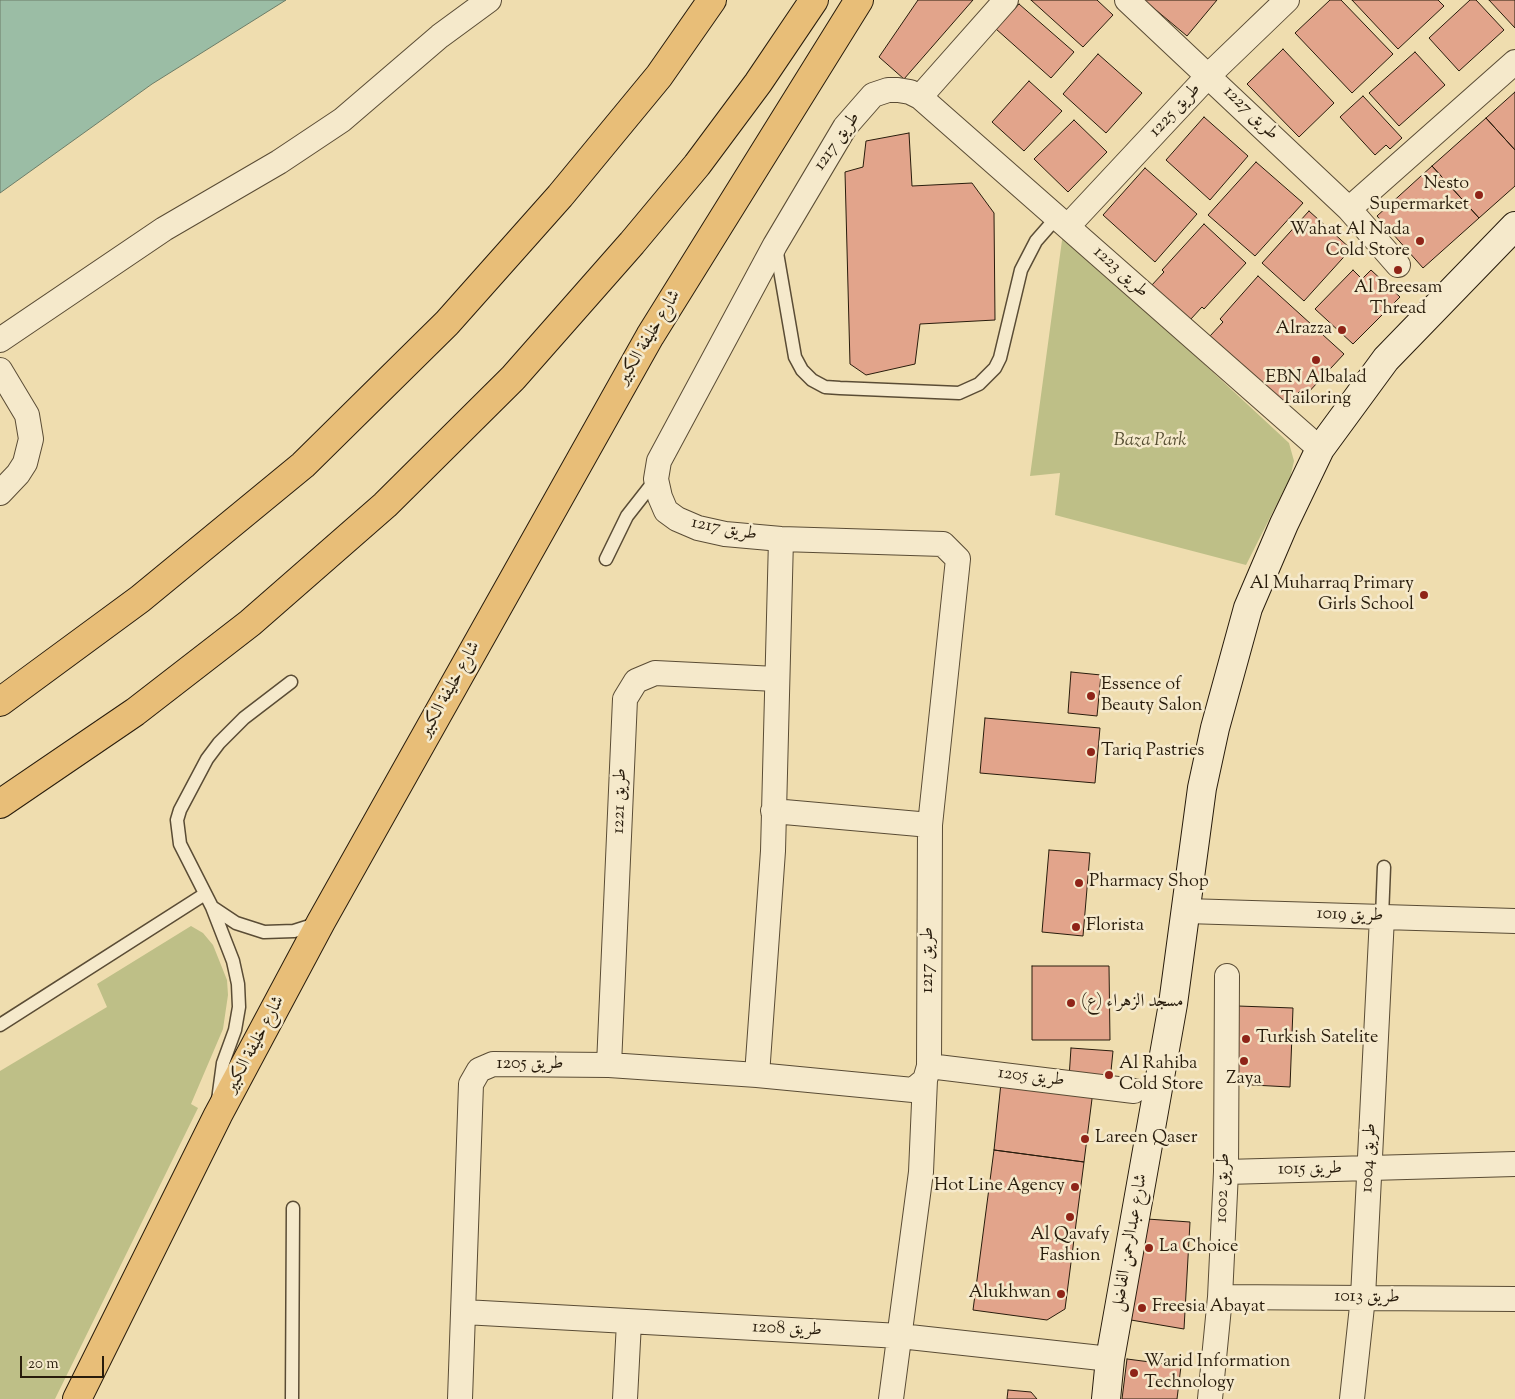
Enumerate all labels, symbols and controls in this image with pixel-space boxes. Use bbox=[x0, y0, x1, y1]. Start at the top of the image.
street label: طريق 1225 bbox=[1146, 80, 1206, 142]
street label: طريق 1227 bbox=[1218, 82, 1282, 146]
street label: طريق 1217 bbox=[810, 109, 866, 175]
place label: Nesto Supermarket bbox=[1369, 174, 1469, 216]
marker: Nesto Supermarket bbox=[1473, 189, 1485, 201]
place label: Wahat Al Nada Cold Store bbox=[1290, 220, 1410, 262]
marker: Wahat Al Nada Cold Store bbox=[1414, 235, 1426, 247]
street label: طريق 1223 bbox=[1088, 243, 1152, 303]
marker: Al Breesam Thread bbox=[1392, 264, 1404, 276]
place label: Al Breesam Thread bbox=[1354, 278, 1442, 320]
street label: شارع خليفة الكبير bbox=[613, 287, 687, 389]
place label: Alrazza bbox=[1276, 319, 1332, 341]
marker: Alrazza bbox=[1336, 324, 1348, 336]
marker: EBN Albalad Tailoring bbox=[1310, 354, 1322, 366]
place label: EBN Albalad Tailoring bbox=[1265, 368, 1367, 410]
park label: Baza Park bbox=[1114, 431, 1186, 453]
street label: طريق 1217 bbox=[689, 513, 759, 547]
place label: Al Muharraq Primary Girls School bbox=[1249, 574, 1414, 616]
marker: Al Muharraq Primary Girls School bbox=[1418, 589, 1430, 601]
street label: شارع خليفة الكبير bbox=[416, 638, 486, 742]
place label: Essence of Beauty Salon bbox=[1101, 675, 1202, 718]
marker: Essence of Beauty Salon bbox=[1085, 690, 1097, 702]
place label: Tariq Pastries bbox=[1101, 741, 1204, 763]
marker: Tariq Pastries bbox=[1085, 746, 1097, 758]
street label: طريق 1221 bbox=[609, 768, 633, 834]
place label: Pharmacy Shop bbox=[1089, 872, 1209, 894]
marker: Pharmacy Shop bbox=[1073, 877, 1085, 889]
street label: طريق 1019 bbox=[1316, 904, 1384, 928]
place label: Florista bbox=[1086, 916, 1144, 938]
marker: Florista bbox=[1070, 921, 1082, 933]
street label: طريق 1217 bbox=[918, 927, 940, 993]
place label: مسجد الزهراء (ع) bbox=[1081, 992, 1184, 1014]
street label: شارع خليفة الكبير bbox=[221, 993, 291, 1097]
marker: مسجد الزهراء (ع) bbox=[1065, 997, 1077, 1009]
place label: Turkish Satelite bbox=[1256, 1028, 1378, 1050]
marker: Turkish Satelite bbox=[1240, 1033, 1252, 1045]
street label: طريق 1205 bbox=[497, 1054, 563, 1076]
place label: Al Rahiba Cold Store bbox=[1119, 1054, 1203, 1096]
marker: Zaya bbox=[1238, 1055, 1250, 1067]
street label: طريق 1205 bbox=[996, 1063, 1066, 1093]
marker: Al Rahiba Cold Store bbox=[1103, 1069, 1115, 1081]
place label: Zaya bbox=[1226, 1069, 1262, 1091]
street label: طريق 1004 bbox=[1357, 1123, 1383, 1193]
place label: Lareen Qaser bbox=[1095, 1128, 1198, 1150]
marker: Lareen Qaser bbox=[1079, 1133, 1091, 1145]
street label: طريق 1002 bbox=[1212, 1153, 1236, 1223]
street label: طريق 1015 bbox=[1278, 1159, 1342, 1181]
street label: شارع عبدالرحمن الفاضل bbox=[1108, 1172, 1154, 1314]
place label: Hot Line Agency bbox=[934, 1176, 1065, 1198]
marker: Hot Line Agency bbox=[1069, 1181, 1081, 1193]
marker: Al Qavafy Fashion bbox=[1064, 1211, 1076, 1223]
place label: Al Qavafy Fashion bbox=[1030, 1225, 1110, 1268]
place label: La Choice bbox=[1159, 1237, 1238, 1259]
marker: La Choice bbox=[1143, 1242, 1155, 1254]
place label: Alukhwan bbox=[969, 1283, 1051, 1305]
street label: طريق 1013 bbox=[1334, 1287, 1400, 1309]
marker: Alukhwan bbox=[1055, 1288, 1067, 1300]
place label: Freesia Abayat bbox=[1152, 1297, 1265, 1319]
marker: Freesia Abayat bbox=[1136, 1302, 1148, 1314]
street label: طريق 1208 bbox=[752, 1317, 822, 1343]
scale bar bbox=[22, 1346, 106, 1378]
place label: Warid Information Technology bbox=[1144, 1352, 1290, 1395]
text: 20 m bbox=[28, 1354, 59, 1375]
marker: Warid Information Technology bbox=[1128, 1367, 1140, 1379]

